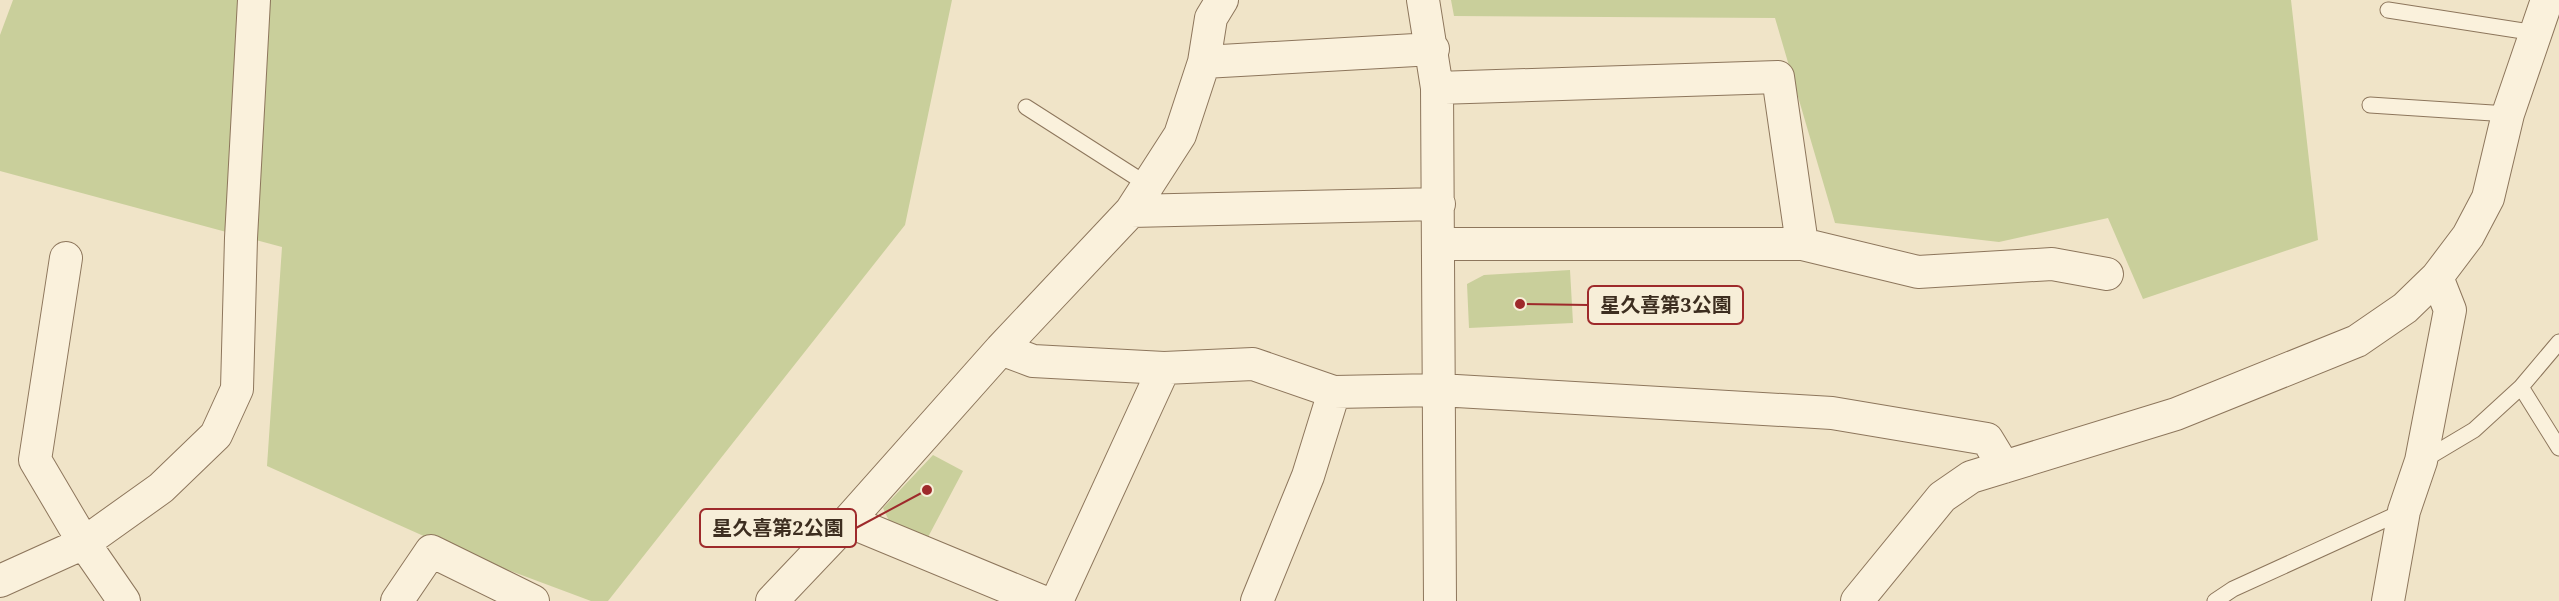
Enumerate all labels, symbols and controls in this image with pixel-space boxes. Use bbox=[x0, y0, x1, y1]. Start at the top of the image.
callout: 星久喜第3公園 bbox=[1588, 286, 1743, 324]
text: 星久喜第3公園 bbox=[1600, 291, 1732, 318]
callout: 星久喜第2公園 bbox=[700, 509, 856, 547]
text: 星久喜第2公園 bbox=[712, 514, 844, 541]

